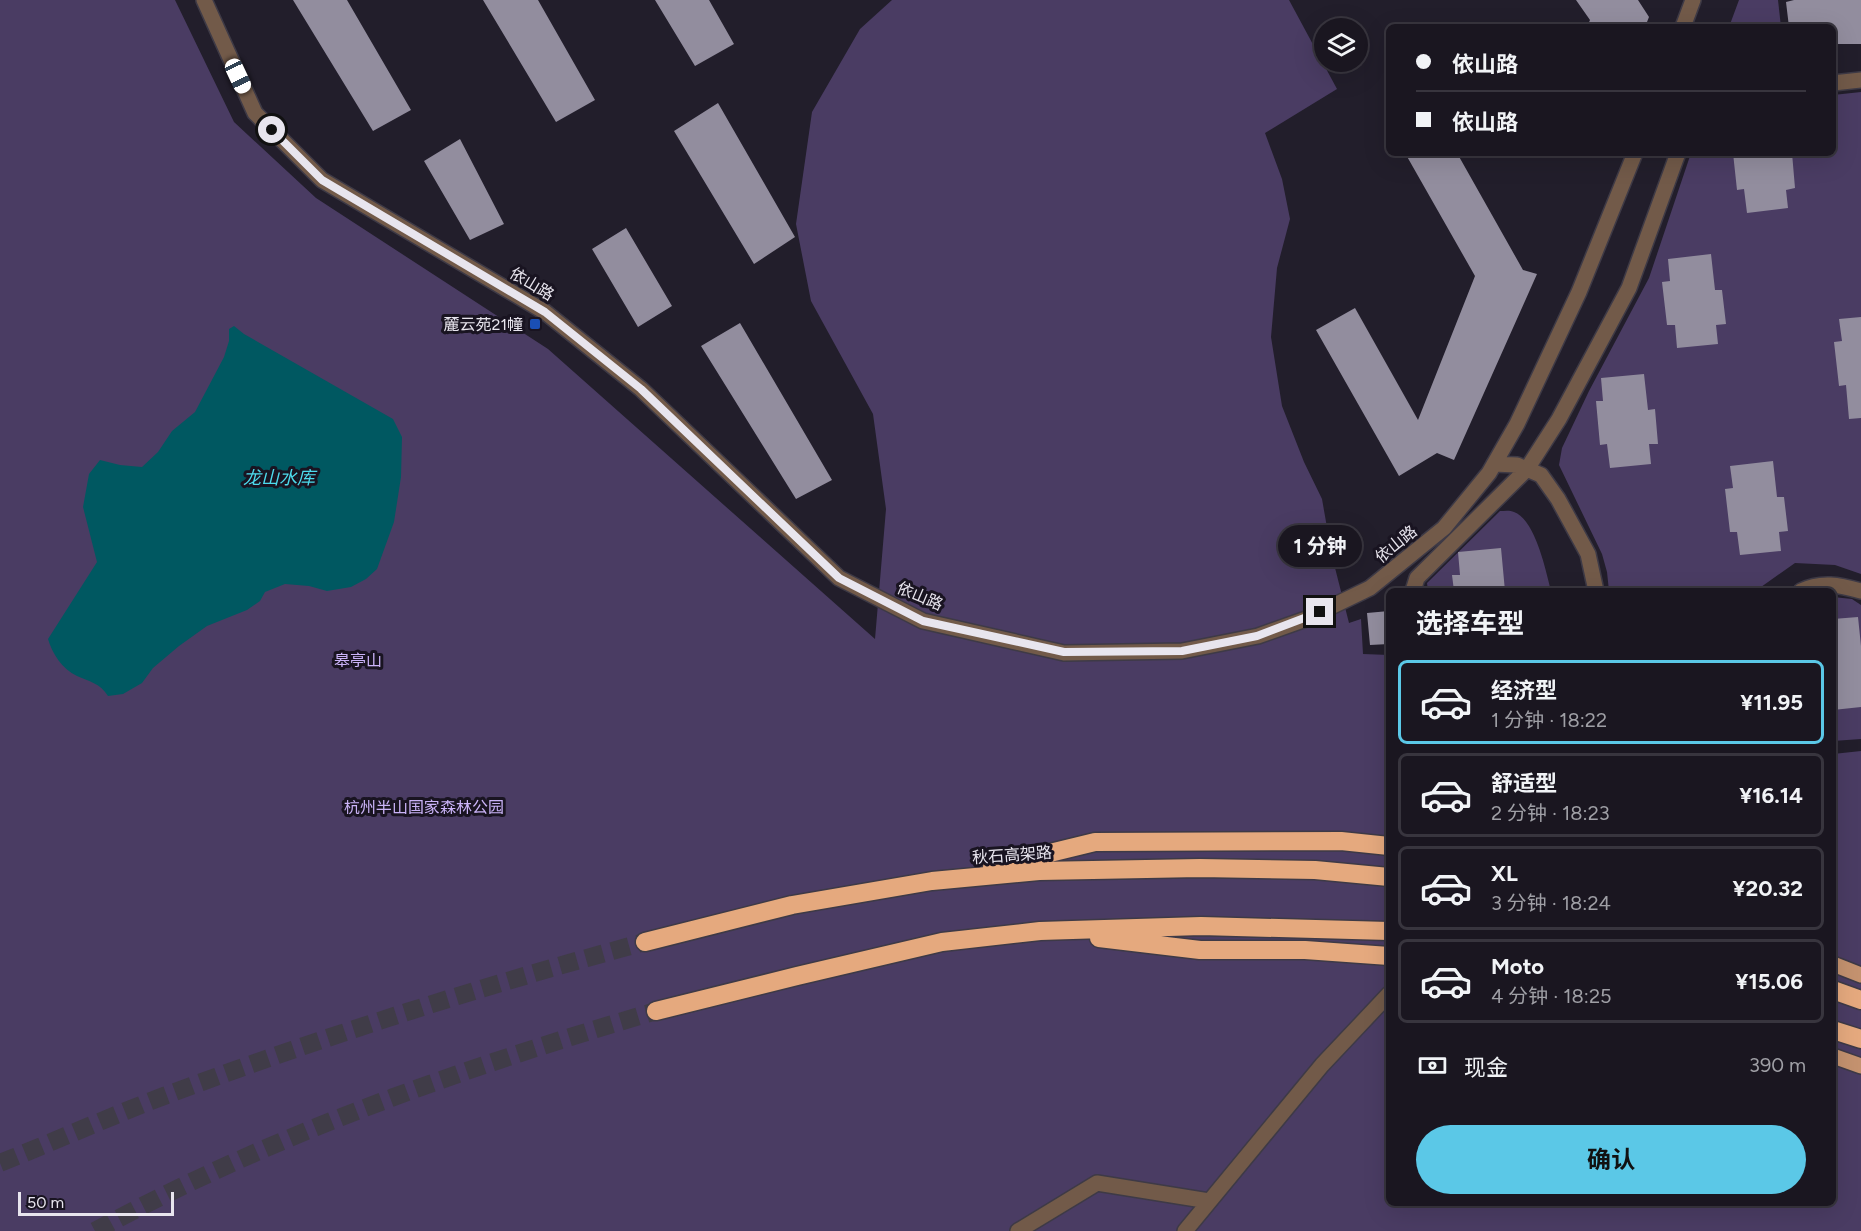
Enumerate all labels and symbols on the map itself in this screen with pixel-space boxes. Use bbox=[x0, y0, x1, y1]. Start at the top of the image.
car bbox=[222, 56, 254, 96]
route start bbox=[258, 116, 285, 143]
street label: 依山路 bbox=[507, 263, 557, 305]
place label: 麓云苑21幢 bbox=[443, 315, 523, 334]
marker: 麓云苑21幢 bbox=[528, 317, 542, 331]
water label: 龙山水库 bbox=[243, 467, 318, 489]
street label: 依山路 bbox=[1371, 522, 1421, 566]
callout: 1 分钟 bbox=[1278, 525, 1362, 567]
street label: 依山路 bbox=[894, 578, 946, 614]
route end bbox=[1306, 598, 1333, 625]
park label: 皋亭山 bbox=[334, 651, 382, 670]
park label: 杭州半山国家森林公园 bbox=[344, 798, 504, 817]
street label: 秋石高架路 bbox=[971, 843, 1053, 867]
scale bar bbox=[18, 1189, 174, 1216]

